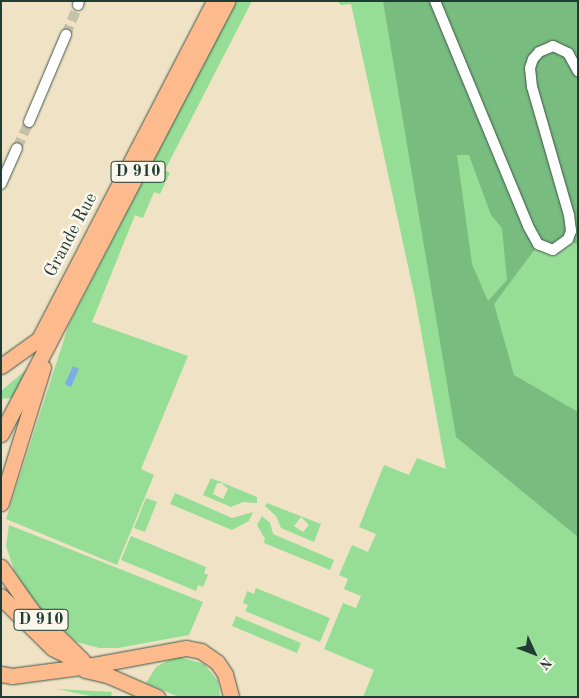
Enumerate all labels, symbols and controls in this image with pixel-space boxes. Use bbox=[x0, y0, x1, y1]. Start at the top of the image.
road number: D 910 bbox=[110, 158, 166, 186]
street label: Grande Rue bbox=[40, 189, 102, 281]
road number: D 910 bbox=[13, 606, 68, 634]
north arrow bbox=[509, 628, 559, 678]
text: N bbox=[536, 655, 554, 672]

